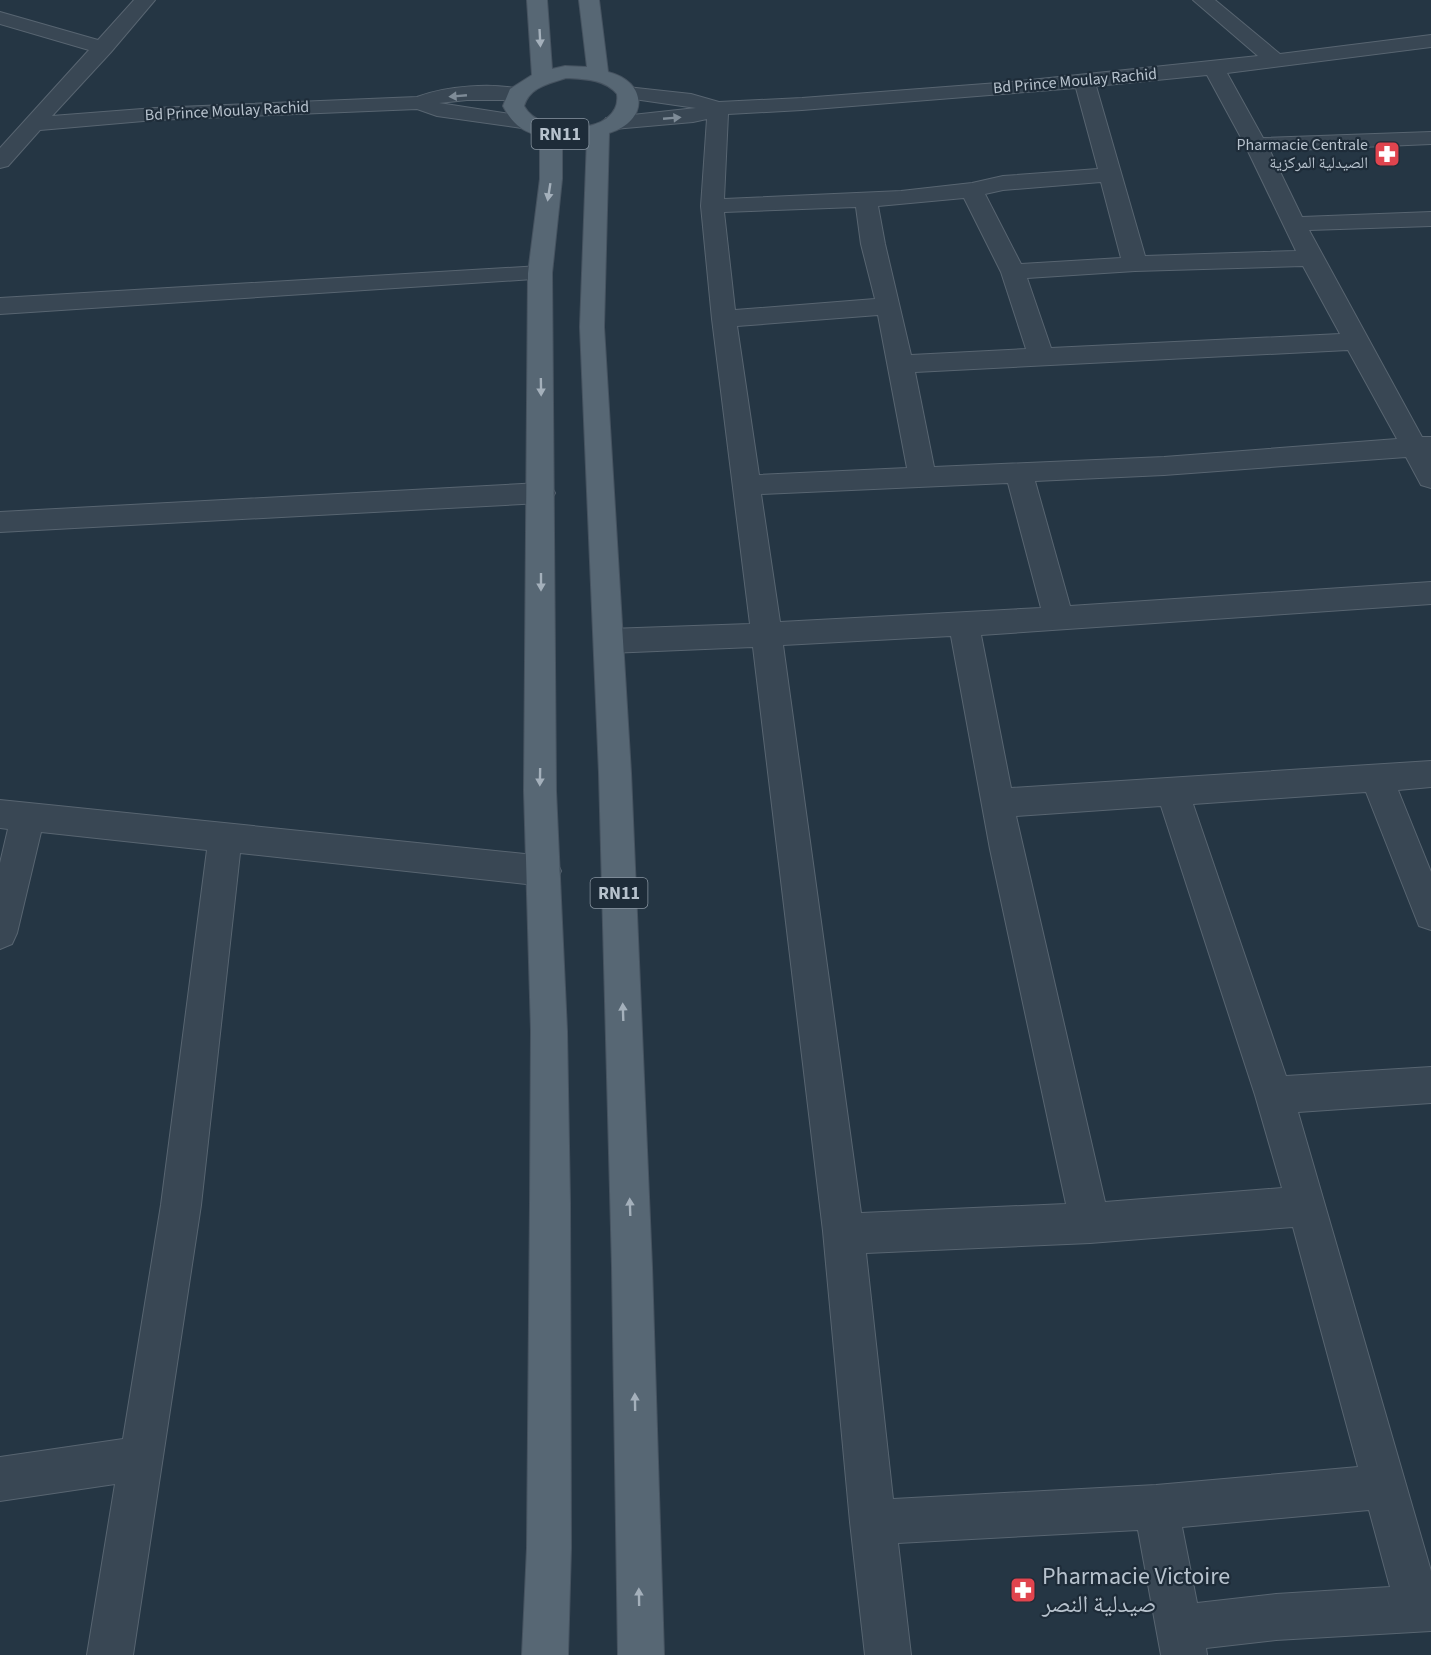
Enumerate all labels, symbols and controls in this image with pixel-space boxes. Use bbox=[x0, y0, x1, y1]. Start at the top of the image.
one-way arrow bbox=[535, 29, 545, 48]
street label: Bd Prince Moulay Rachid bbox=[992, 63, 1158, 99]
one-way arrow bbox=[448, 91, 467, 101]
street label: Bd Prince Moulay Rachid bbox=[144, 96, 310, 126]
one-way arrow bbox=[663, 113, 682, 123]
road number: RN11 bbox=[532, 119, 588, 149]
place label: Pharmacie Centrale الصيدلية المركزية bbox=[1236, 134, 1368, 174]
pharmacy icon: Pharmacie Centrale الصيدلية المركزية bbox=[1372, 139, 1402, 169]
one-way arrow bbox=[545, 183, 554, 202]
one-way arrow bbox=[536, 377, 546, 396]
one-way arrow bbox=[536, 572, 546, 591]
one-way arrow bbox=[535, 767, 545, 786]
road number: RN11 bbox=[590, 878, 648, 908]
one-way arrow bbox=[619, 1002, 628, 1021]
one-way arrow bbox=[625, 1197, 634, 1216]
one-way arrow bbox=[630, 1392, 640, 1411]
place label: Pharmacie Victoire صيدلية النصر bbox=[1041, 1559, 1230, 1622]
pharmacy icon: Pharmacie Victoire صيدلية النصر bbox=[1008, 1575, 1038, 1605]
one-way arrow bbox=[635, 1587, 644, 1606]

